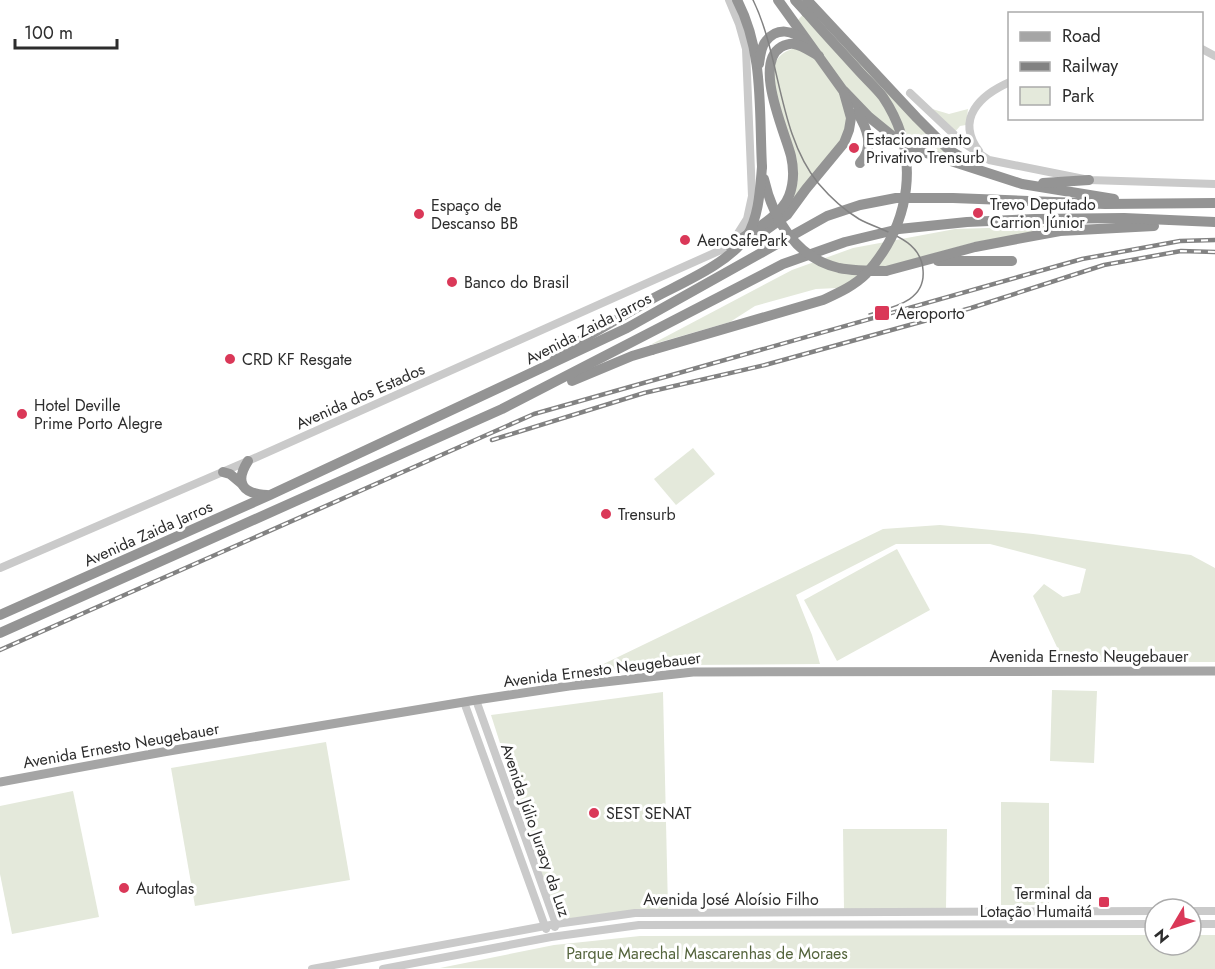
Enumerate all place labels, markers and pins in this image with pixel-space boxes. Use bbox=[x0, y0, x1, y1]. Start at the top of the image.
place label: Estacionamento Privativo Trensurb bbox=[866, 128, 985, 169]
marker: Estacionamento Privativo Trensurb bbox=[847, 141, 861, 155]
place label: Trevo Deputado Carrion Júnior bbox=[990, 193, 1096, 234]
place label: Espaço de Descanso BB bbox=[431, 194, 518, 235]
marker: Trevo Deputado Carrion Júnior bbox=[971, 206, 985, 220]
marker: Espaço de Descanso BB bbox=[412, 207, 426, 221]
place label: AeroSafePark bbox=[697, 229, 789, 252]
marker: AeroSafePark bbox=[678, 233, 692, 247]
place label: Banco do Brasil bbox=[464, 271, 569, 294]
marker: Banco do Brasil bbox=[445, 275, 459, 289]
place label: Aeroporto bbox=[896, 302, 965, 325]
marker: Aeroporto bbox=[873, 304, 891, 322]
place label: CRD KF Resgate bbox=[242, 348, 352, 371]
marker: CRD KF Resgate bbox=[223, 352, 237, 366]
place label: Hotel Deville Prime Porto Alegre bbox=[34, 394, 163, 435]
marker: Hotel Deville Prime Porto Alegre bbox=[15, 407, 29, 421]
place label: Trensurb bbox=[618, 503, 676, 526]
marker: Trensurb bbox=[599, 507, 613, 521]
place label: SEST SENAT bbox=[606, 802, 692, 825]
marker: SEST SENAT bbox=[587, 806, 601, 820]
place label: Autoglas bbox=[136, 877, 194, 900]
marker: Autoglas bbox=[117, 881, 131, 895]
place label: Terminal da Lotação Humaitá bbox=[980, 882, 1092, 923]
marker: Terminal da Lotação Humaitá bbox=[1097, 895, 1111, 909]

